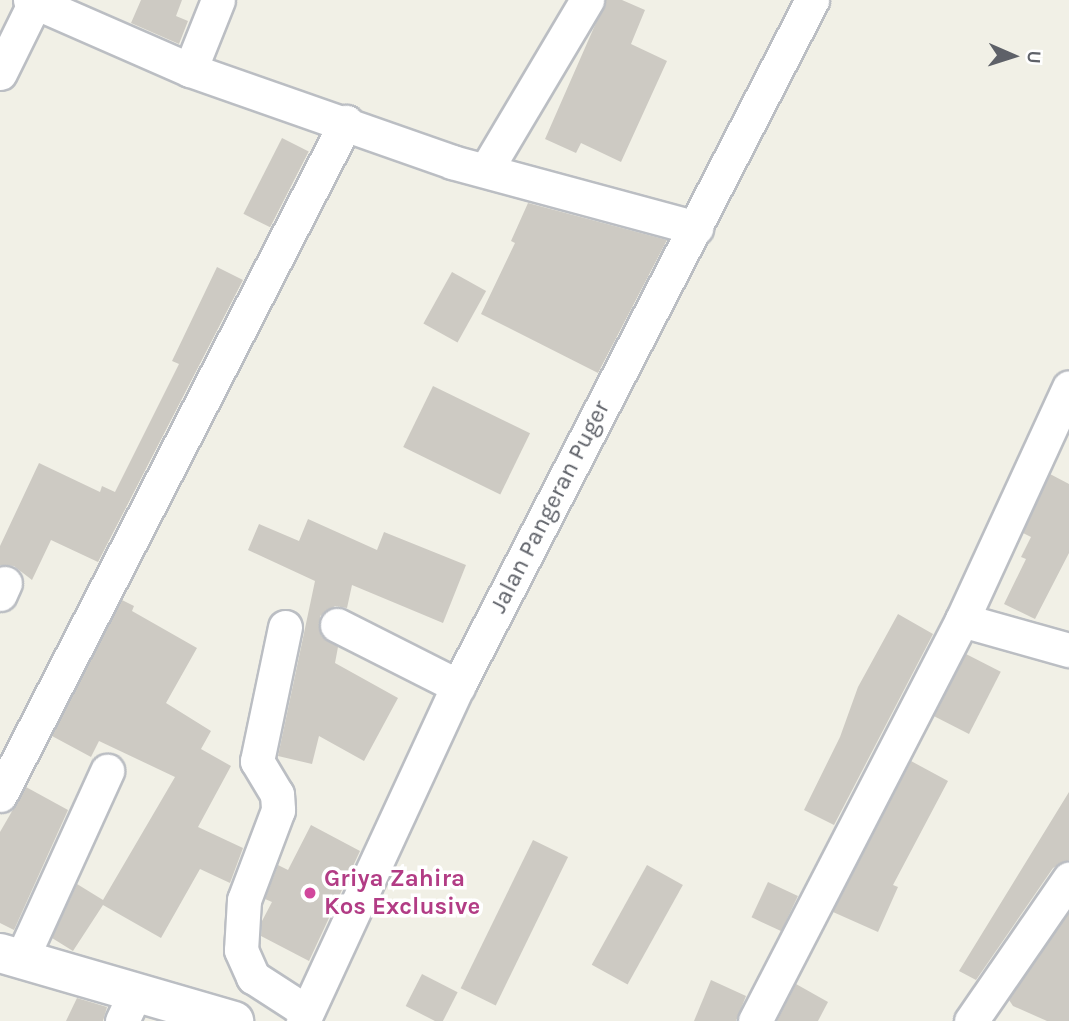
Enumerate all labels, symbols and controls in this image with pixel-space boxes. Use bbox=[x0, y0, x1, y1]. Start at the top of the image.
north arrow bbox=[978, 21, 1048, 91]
text: U bbox=[1023, 50, 1045, 64]
street label: Jalan Pangeran Puger bbox=[484, 396, 616, 618]
place label: Griya Zahira Kos Exclusive bbox=[324, 865, 480, 921]
marker: Griya Zahira Kos Exclusive bbox=[302, 885, 318, 901]

